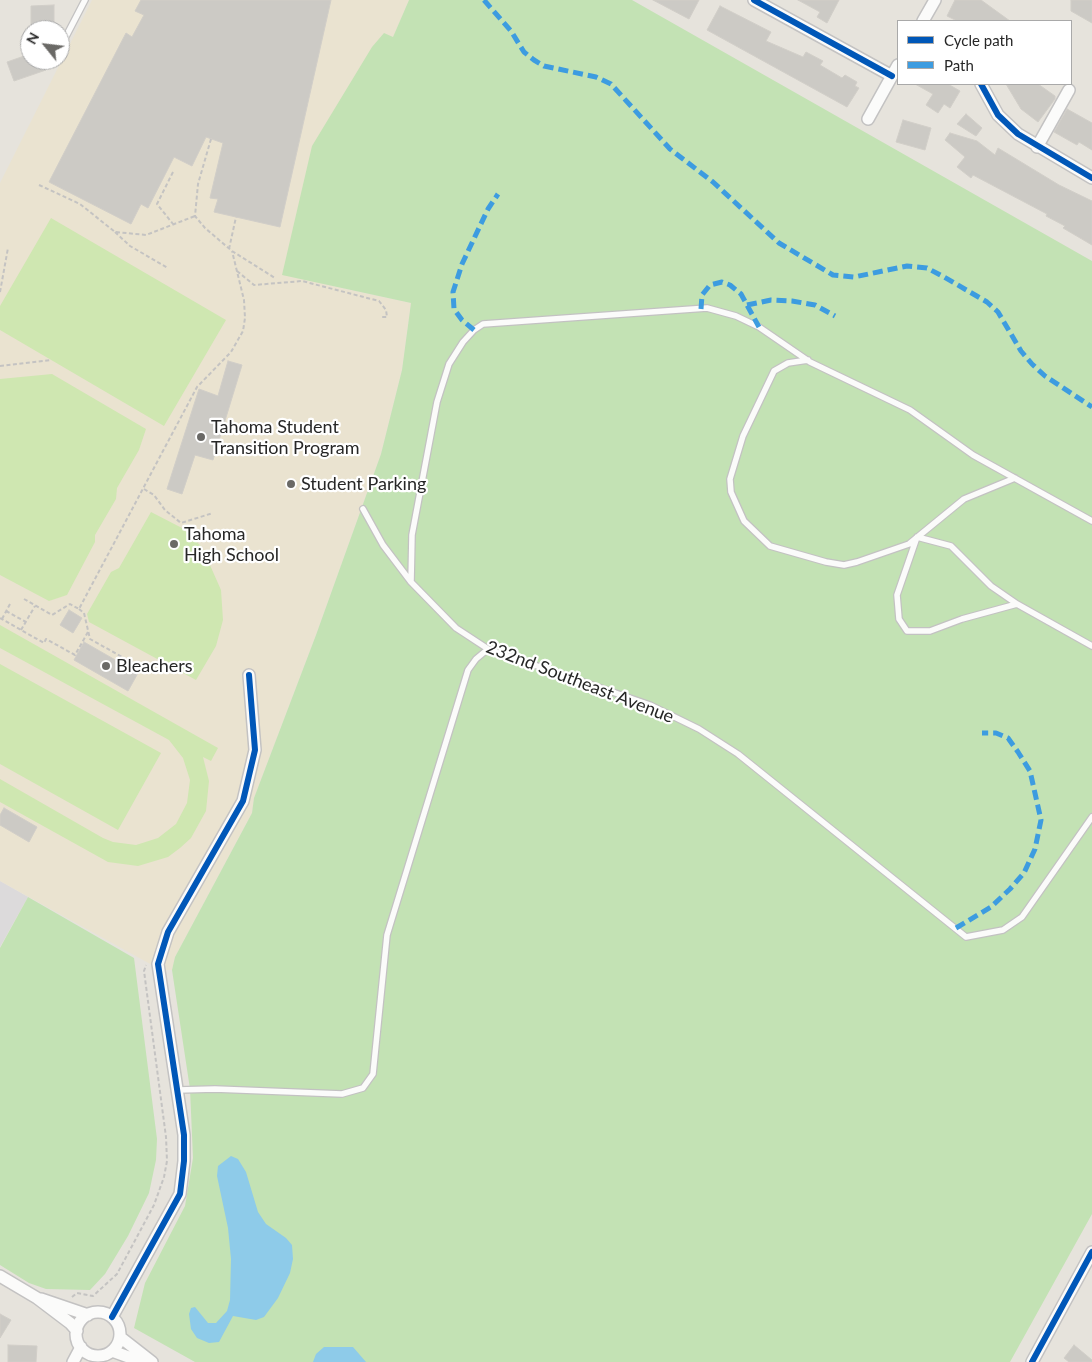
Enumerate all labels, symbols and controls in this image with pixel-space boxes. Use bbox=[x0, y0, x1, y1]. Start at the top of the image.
north arrow bbox=[20, 20, 70, 70]
legend bbox=[897, 20, 1072, 85]
text: N bbox=[22, 29, 42, 47]
text: Cycle path bbox=[944, 31, 1013, 49]
text: Path bbox=[944, 56, 974, 74]
place label: Tahoma Student Transition Program bbox=[211, 416, 360, 458]
marker: Tahoma Student Transition Program bbox=[195, 431, 207, 443]
place label: Student Parking bbox=[301, 473, 426, 495]
marker: Student Parking bbox=[285, 478, 297, 490]
place label: Tahoma High School bbox=[184, 523, 279, 566]
marker: Tahoma High School bbox=[168, 538, 180, 550]
street label: 232nd Southeast Avenue bbox=[483, 636, 677, 728]
place label: Bleachers bbox=[116, 655, 193, 677]
marker: Bleachers bbox=[100, 660, 112, 672]

